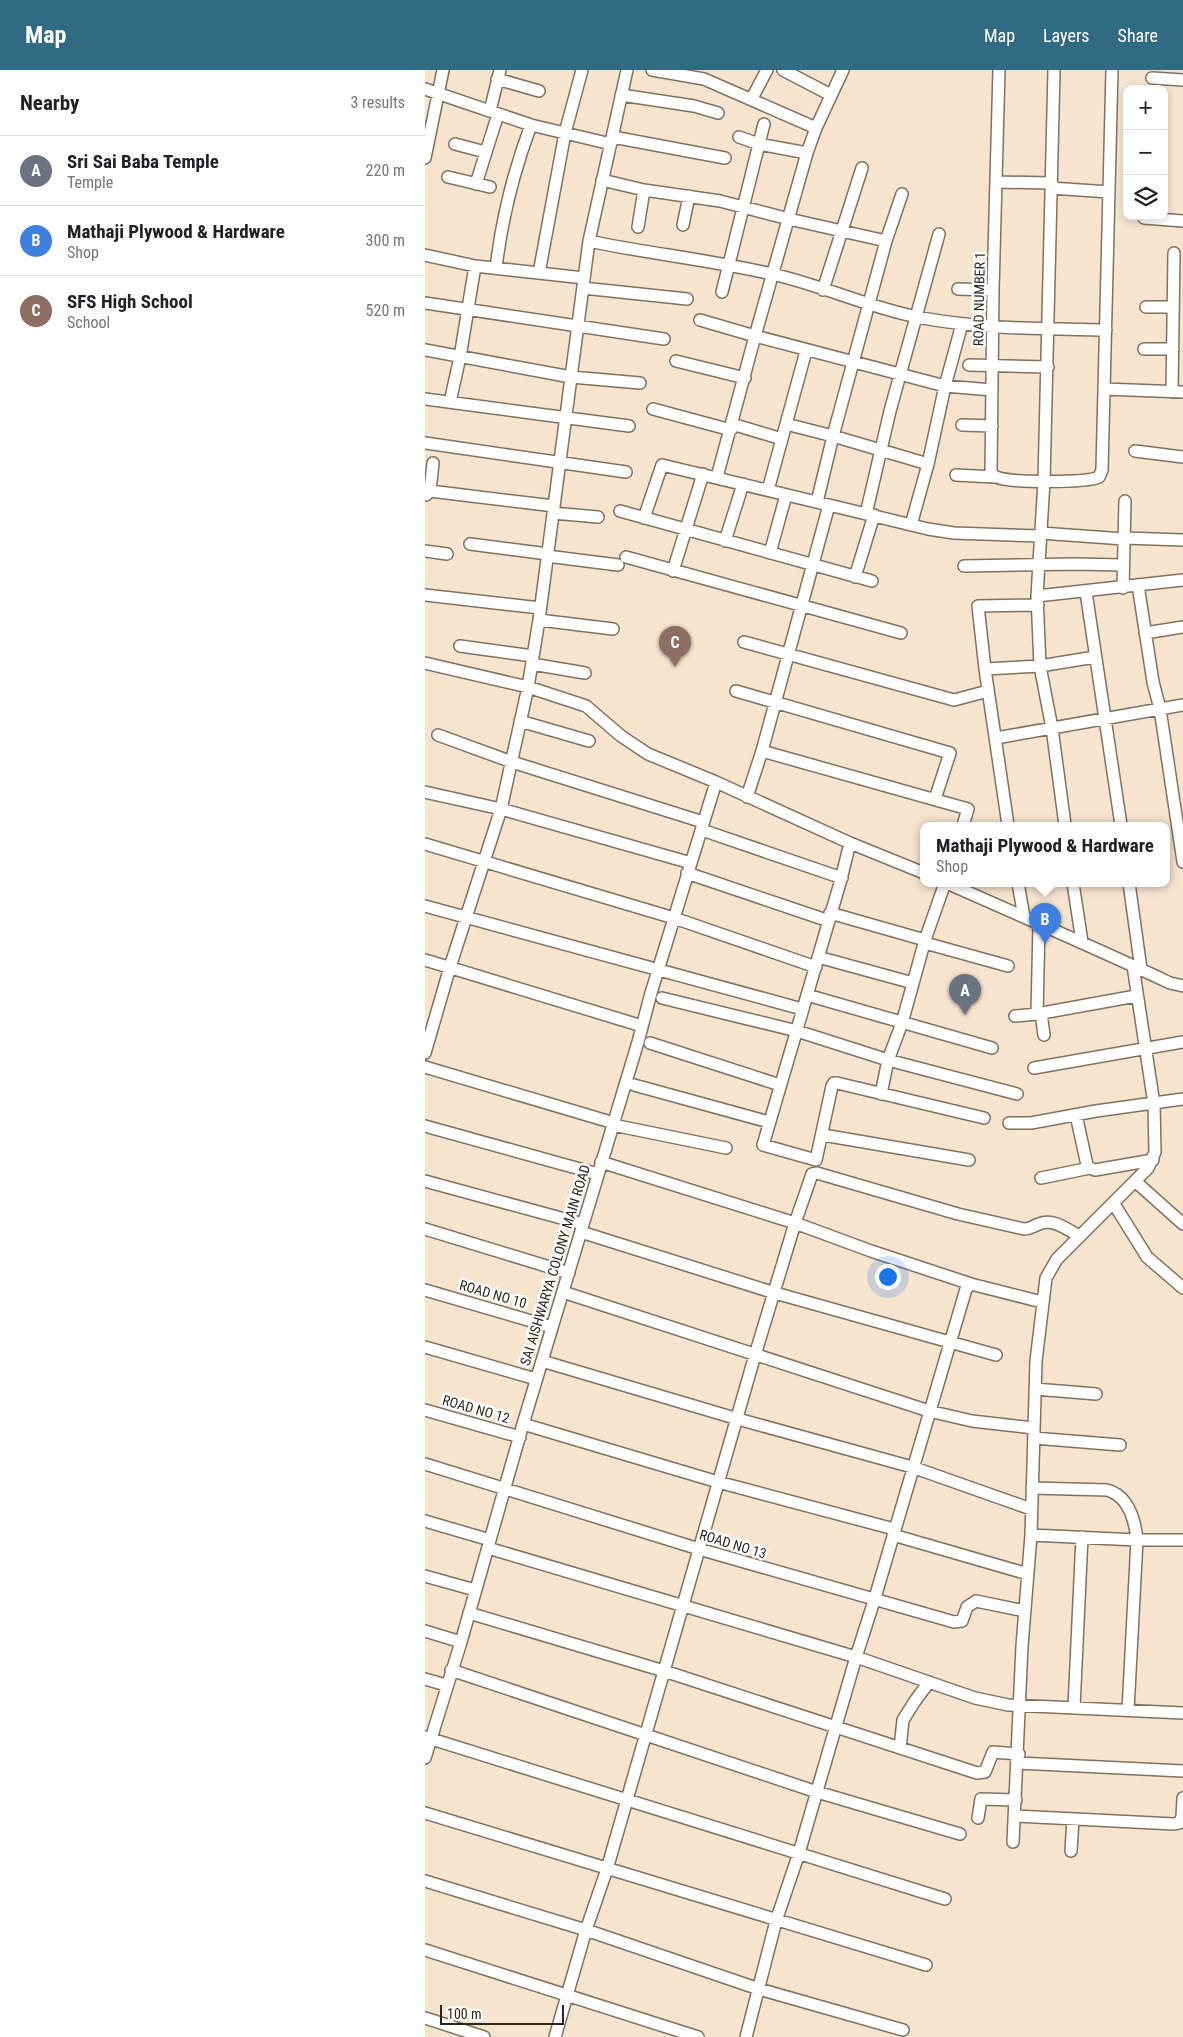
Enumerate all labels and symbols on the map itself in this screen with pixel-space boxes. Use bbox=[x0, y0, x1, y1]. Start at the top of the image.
street label: ROAD NUMBER 1 bbox=[970, 252, 988, 346]
pin: C bbox=[659, 626, 691, 667]
pin: B bbox=[1029, 903, 1061, 944]
pin: A bbox=[949, 974, 981, 1015]
street label: SAI AISHWARYA COLONY MAIN ROAD bbox=[517, 1163, 593, 1367]
your location bbox=[875, 1264, 901, 1290]
street label: ROAD NO 10 bbox=[458, 1277, 529, 1311]
street label: ROAD NO 12 bbox=[441, 1392, 512, 1426]
street label: ROAD NO 13 bbox=[698, 1526, 768, 1562]
scale bar bbox=[440, 2002, 564, 2025]

